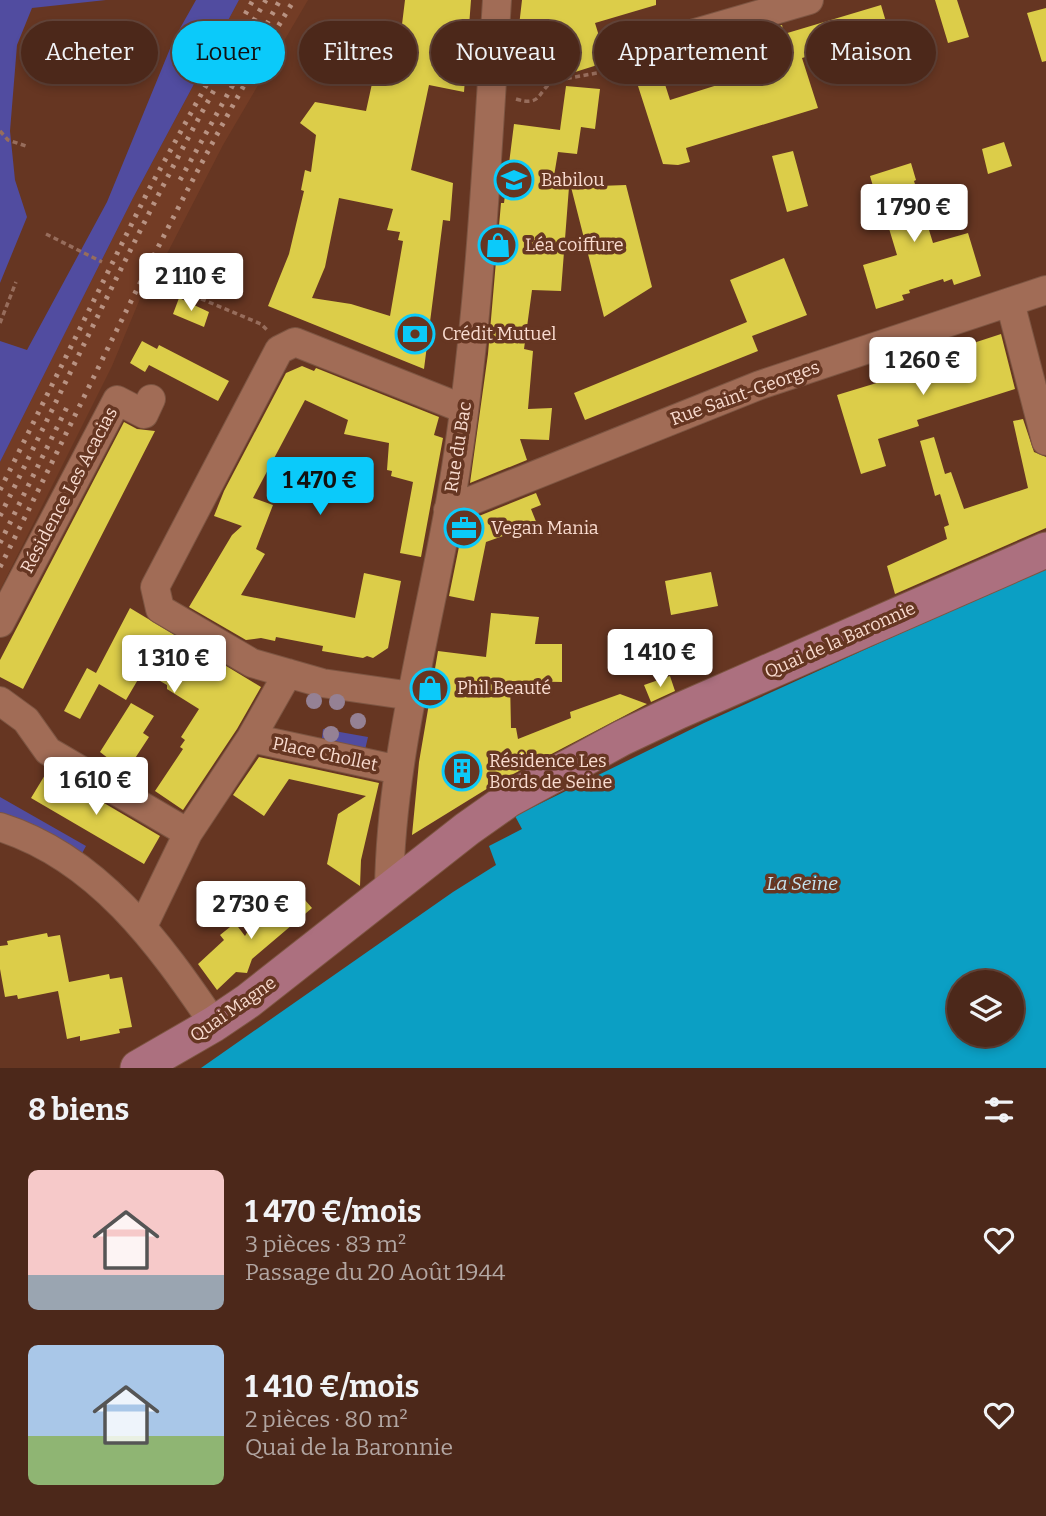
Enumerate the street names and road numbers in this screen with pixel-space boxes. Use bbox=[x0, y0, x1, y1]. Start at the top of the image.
street label: Rue Saint-Georges bbox=[667, 356, 823, 430]
street label: Rue du Bac bbox=[440, 400, 476, 494]
street label: Résidence Les Acacias bbox=[16, 403, 122, 577]
street label: Quai de la Baronnie bbox=[761, 597, 919, 683]
street label: Place Chollet bbox=[270, 732, 380, 776]
street label: Quai Magne bbox=[186, 971, 280, 1047]

